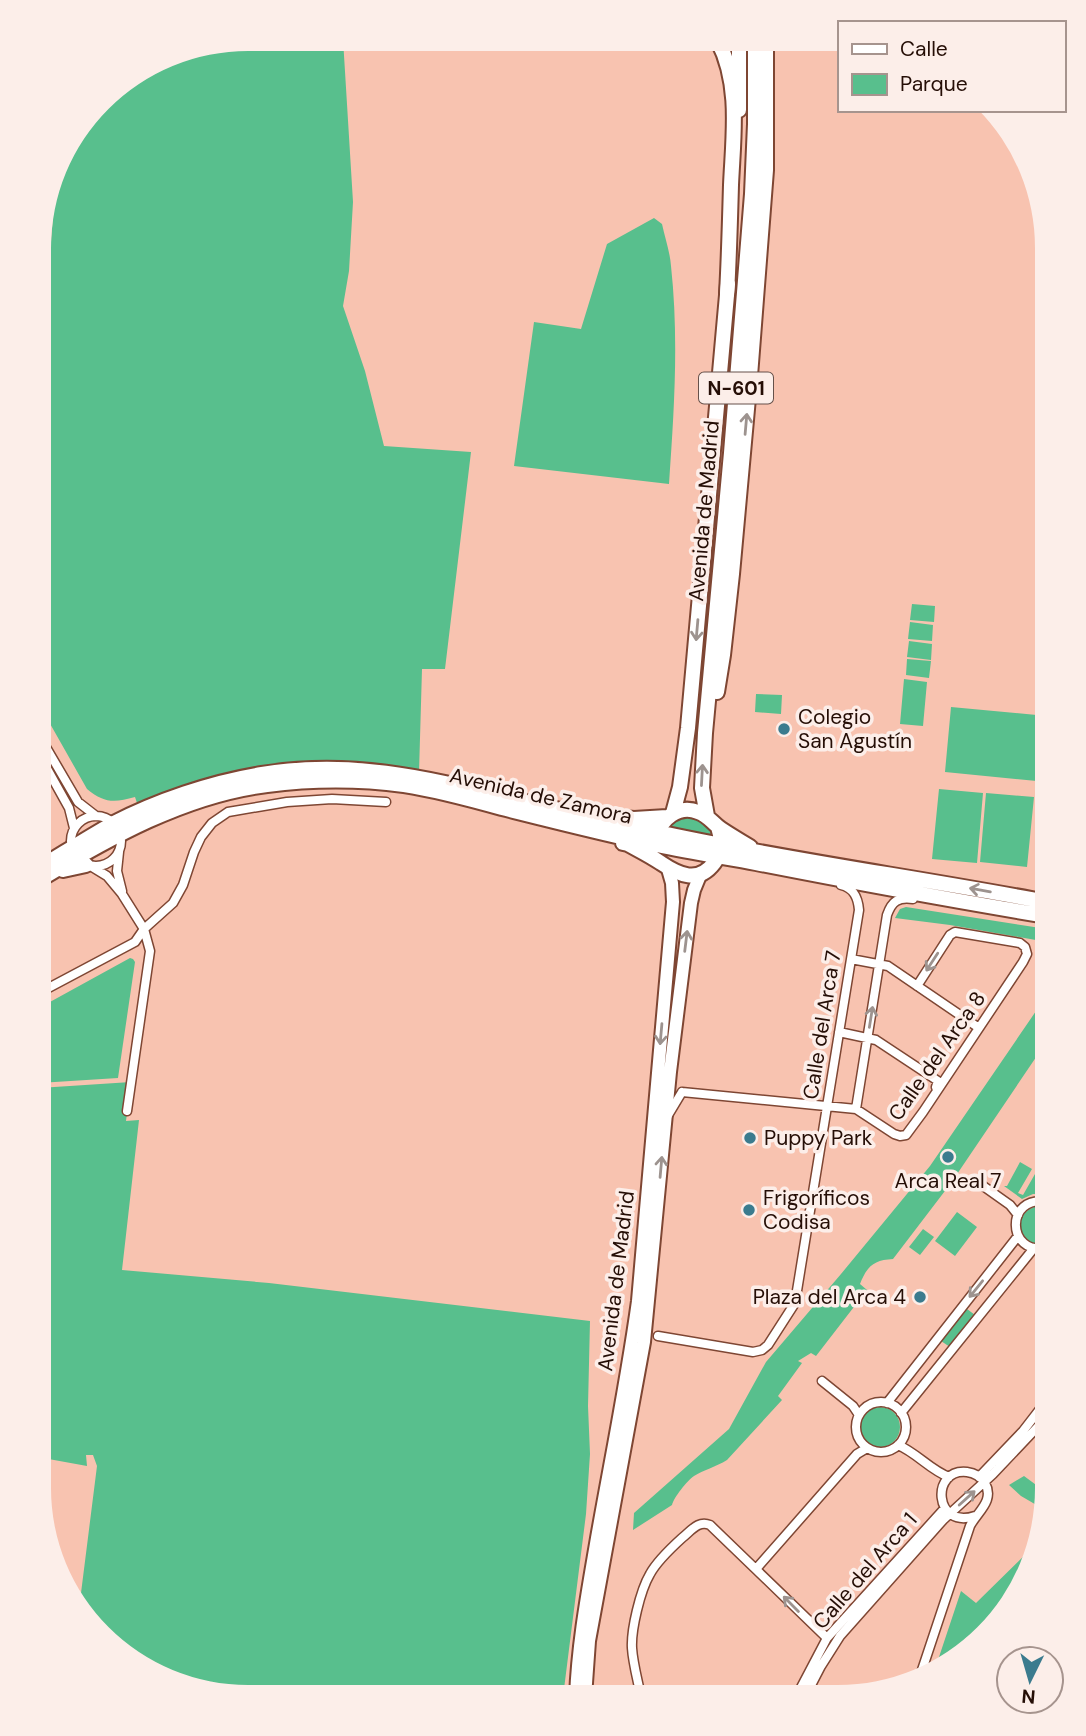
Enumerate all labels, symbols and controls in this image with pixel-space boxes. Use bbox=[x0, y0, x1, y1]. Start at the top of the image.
legend bbox=[838, 21, 1065, 112]
text: Calle bbox=[900, 35, 948, 63]
text: Parque bbox=[900, 70, 968, 98]
road number: N-601 bbox=[699, 372, 773, 404]
one-way arrow bbox=[740, 413, 753, 436]
street label: Avenida de Madrid bbox=[682, 419, 726, 603]
one-way arrow bbox=[690, 618, 703, 641]
place label: Colegio San Agustín bbox=[798, 703, 912, 755]
marker: Colegio San Agustín bbox=[776, 721, 792, 737]
street label: Avenida de Zamora bbox=[447, 761, 635, 831]
one-way arrow bbox=[696, 764, 709, 787]
one-way arrow bbox=[969, 883, 992, 896]
one-way arrow bbox=[680, 930, 693, 953]
street label: Calle del Arca 7 bbox=[796, 949, 848, 1101]
one-way arrow bbox=[925, 952, 939, 972]
street label: Calle del Arca 8 bbox=[882, 986, 992, 1126]
one-way arrow bbox=[865, 1006, 878, 1029]
one-way arrow bbox=[654, 1022, 667, 1044]
place label: Puppy Park bbox=[764, 1124, 873, 1152]
marker: Puppy Park bbox=[742, 1130, 758, 1146]
marker: Arca Real 7 bbox=[940, 1149, 956, 1165]
one-way arrow bbox=[655, 1156, 668, 1179]
place label: Arca Real 7 bbox=[894, 1167, 1002, 1195]
place label: Frigoríficos Codisa bbox=[763, 1184, 870, 1236]
street label: Avenida de Madrid bbox=[591, 1189, 641, 1373]
marker: Frigoríficos Codisa bbox=[741, 1202, 757, 1218]
one-way arrow bbox=[968, 1280, 983, 1298]
place label: Plaza del Arca 4 bbox=[753, 1283, 906, 1311]
marker: Plaza del Arca 4 bbox=[912, 1289, 928, 1305]
one-way arrow bbox=[958, 1490, 976, 1506]
street label: Calle del Arca 1 bbox=[807, 1507, 923, 1635]
one-way arrow bbox=[783, 1596, 800, 1613]
north arrow bbox=[995, 1645, 1065, 1715]
text: N bbox=[1021, 1683, 1037, 1709]

